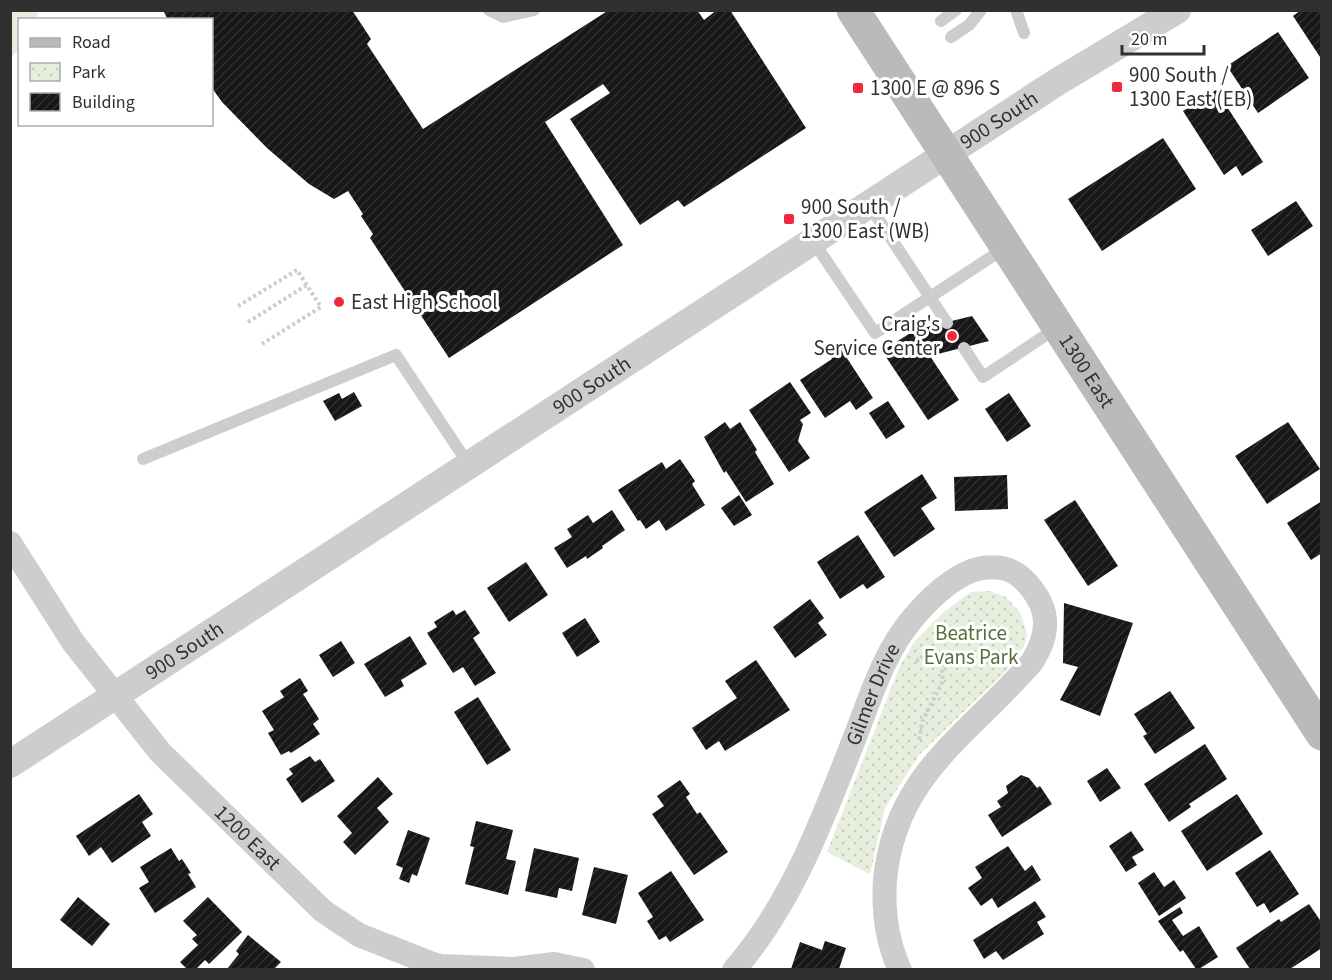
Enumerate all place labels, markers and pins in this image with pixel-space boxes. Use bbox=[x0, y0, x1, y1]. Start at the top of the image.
place label: 900 South / 1300 East (EB) bbox=[1129, 60, 1252, 114]
place label: 1300 E @ 896 S bbox=[870, 73, 1000, 103]
marker: 900 South / 1300 East (EB) bbox=[1110, 80, 1124, 94]
marker: 1300 E @ 896 S bbox=[851, 81, 865, 95]
place label: 900 South / 1300 East (WB) bbox=[801, 192, 930, 246]
marker: 900 South / 1300 East (WB) bbox=[782, 212, 796, 226]
place label: East High School bbox=[351, 287, 498, 317]
marker: East High School bbox=[332, 295, 346, 309]
place label: Craig's Service Center bbox=[813, 309, 941, 363]
marker: Craig's Service Center bbox=[945, 329, 959, 343]

